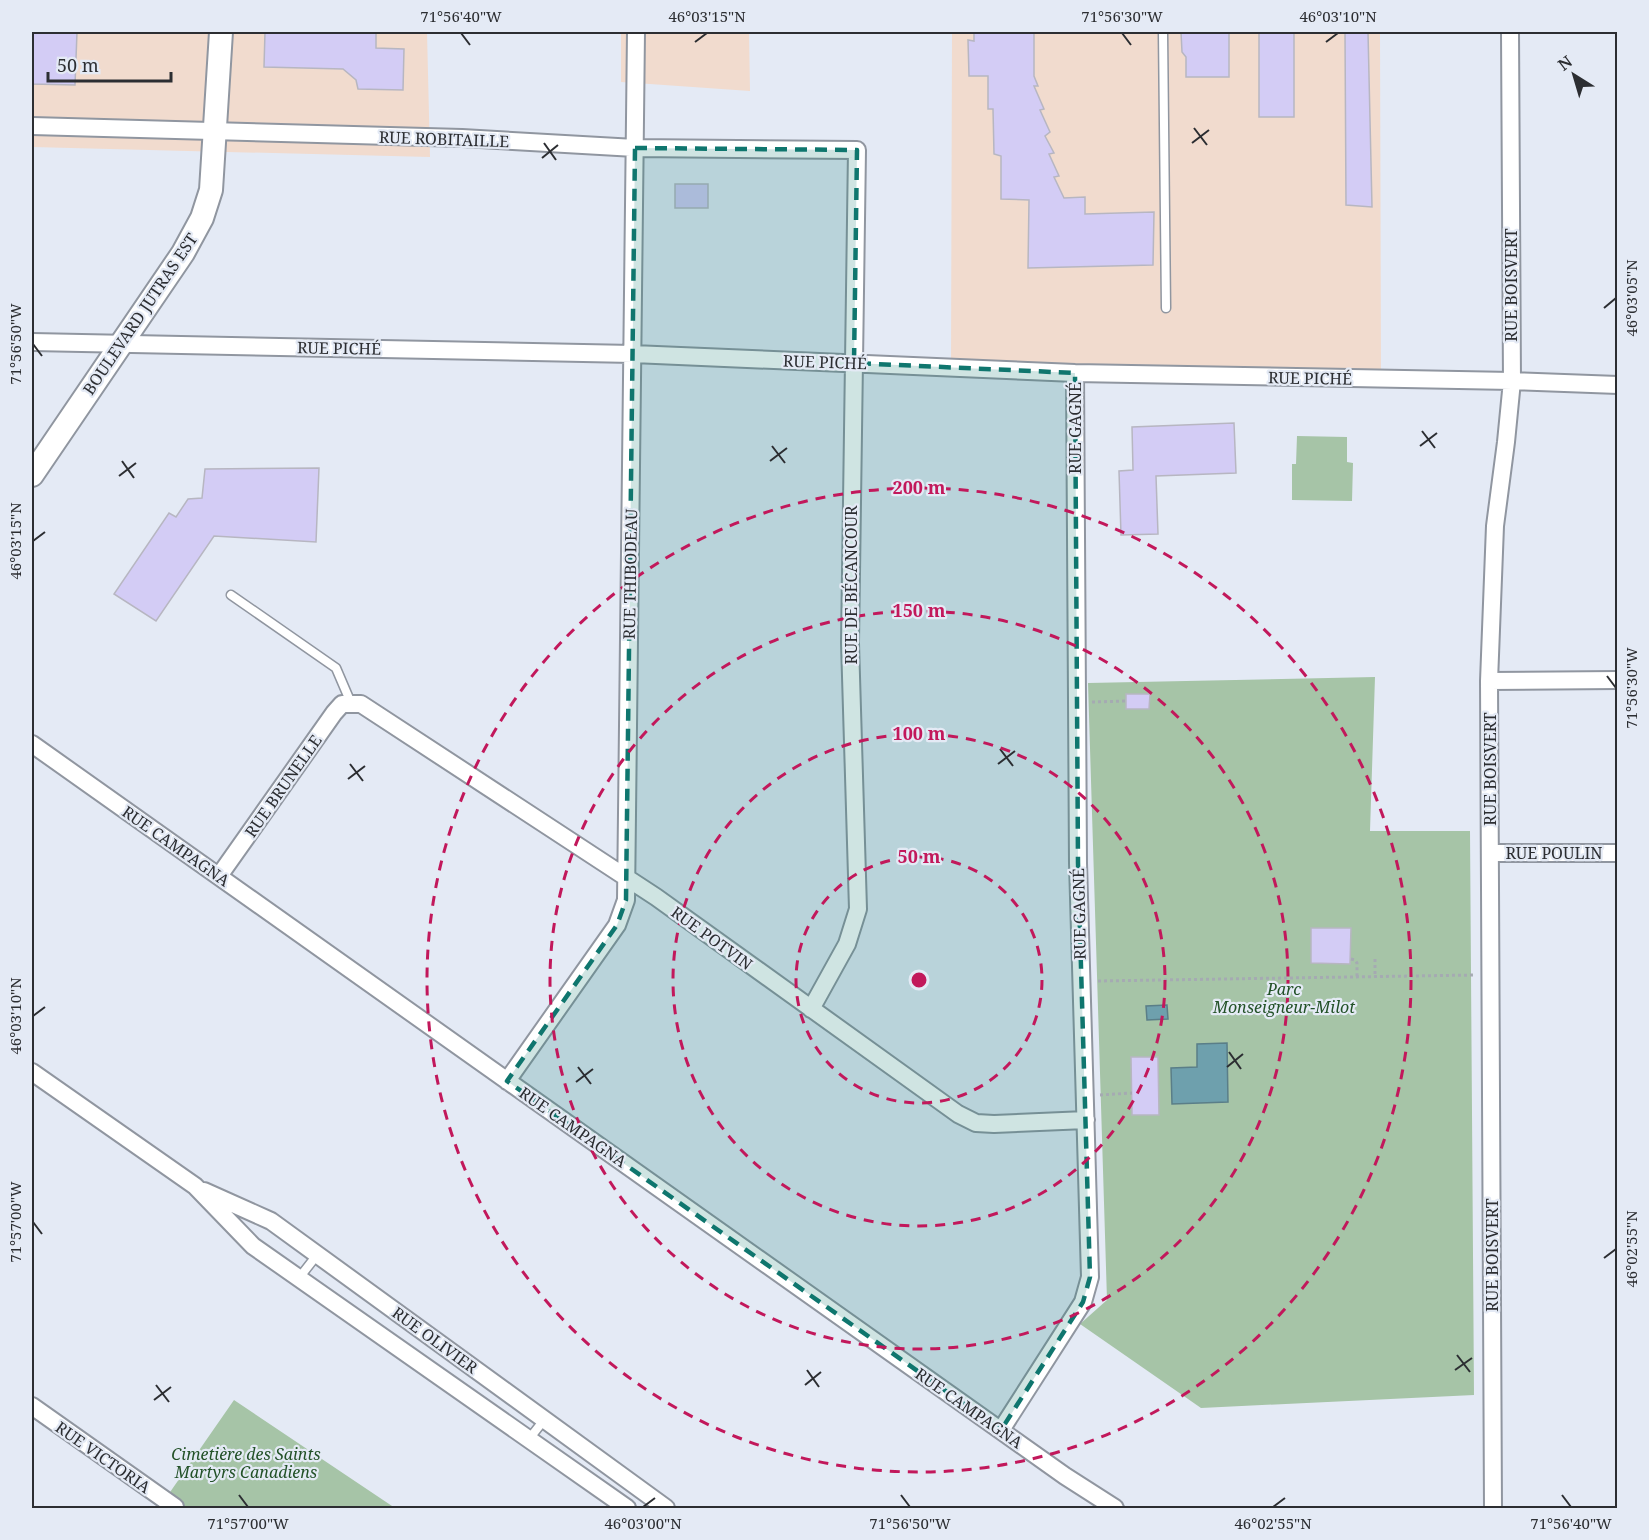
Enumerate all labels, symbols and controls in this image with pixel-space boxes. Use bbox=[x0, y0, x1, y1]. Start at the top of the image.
text: 71°56'40"W bbox=[420, 6, 502, 26]
text: 46°03'15"N bbox=[668, 6, 746, 26]
text: 71°56'30"W bbox=[1081, 6, 1163, 26]
text: 46°03'10"N bbox=[1299, 6, 1377, 26]
scale bar bbox=[48, 45, 171, 83]
north arrow bbox=[1544, 45, 1604, 105]
text: N bbox=[1553, 50, 1577, 76]
text: 50 m bbox=[57, 53, 99, 77]
street label: RUE ROBITAILLE bbox=[379, 126, 509, 152]
street label: RUE BOISVERT bbox=[1500, 228, 1522, 342]
street label: BOULEVARD JUTRAS EST bbox=[78, 229, 202, 399]
text: 46°03'05"N bbox=[1621, 259, 1641, 337]
text: 71°56'50"W bbox=[5, 303, 25, 385]
street label: RUE PICHÉ bbox=[297, 336, 381, 360]
street label: RUE PICHÉ bbox=[783, 350, 867, 374]
street label: RUE PICHÉ bbox=[1268, 366, 1352, 390]
street label: RUE GAGNÉ bbox=[1064, 382, 1086, 474]
text: 200 m bbox=[893, 475, 946, 499]
text: 46°03'15"N bbox=[5, 502, 25, 580]
street label: RUE DE BÉCANCOUR bbox=[840, 505, 862, 665]
street label: RUE THIBODEAU bbox=[618, 508, 642, 640]
text: 150 m bbox=[893, 598, 946, 622]
text: 71°56'30"W bbox=[1621, 647, 1641, 729]
street label: RUE BOISVERT bbox=[1479, 712, 1501, 826]
text: 100 m bbox=[893, 721, 946, 745]
street label: RUE BRUNELLE bbox=[239, 730, 327, 842]
street label: RUE CAMPAGNA bbox=[118, 801, 235, 892]
street label: RUE POULIN bbox=[1506, 842, 1603, 864]
text: 50 m bbox=[898, 844, 941, 868]
street label: RUE GAGNÉ bbox=[1067, 868, 1091, 960]
street label: RUE POTVIN bbox=[667, 901, 757, 975]
centre of rings bbox=[909, 970, 929, 990]
text: 46°03'10"N bbox=[5, 977, 25, 1055]
park label: Parc Monseigneur-Milot bbox=[1212, 978, 1355, 1018]
street label: RUE CAMPAGNA bbox=[515, 1082, 632, 1173]
text: 71°57'00"W bbox=[5, 1181, 25, 1263]
street label: RUE BOISVERT bbox=[1481, 1198, 1503, 1312]
text: 46°02'55"N bbox=[1621, 1210, 1641, 1288]
street label: RUE OLIVIER bbox=[388, 1301, 483, 1379]
street label: RUE CAMPAGNA bbox=[911, 1363, 1028, 1454]
street label: RUE VICTORIA bbox=[51, 1416, 156, 1498]
park label: Cimetière des Saints Martyrs Canadiens bbox=[171, 1443, 321, 1483]
text: 71°57'00"W bbox=[207, 1513, 289, 1533]
text: 46°03'00"N bbox=[604, 1513, 682, 1533]
text: 71°56'50"W bbox=[869, 1513, 951, 1533]
text: 46°02'55"N bbox=[1234, 1513, 1312, 1533]
text: 71°56'40"W bbox=[1530, 1513, 1612, 1533]

